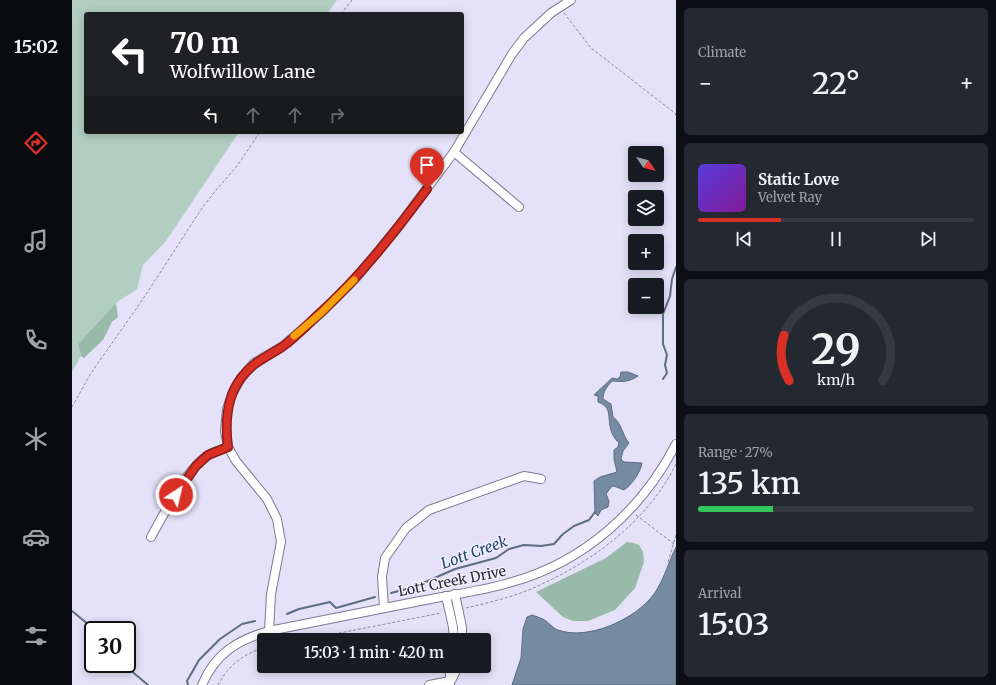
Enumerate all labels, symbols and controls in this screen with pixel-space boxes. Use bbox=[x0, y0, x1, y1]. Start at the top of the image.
text: 70 m bbox=[170, 25, 239, 61]
icon: left bbox=[104, 28, 156, 80]
text: 15:02 bbox=[14, 35, 58, 58]
text: Climate bbox=[698, 44, 746, 61]
text: Wolfwillow Lane bbox=[170, 60, 315, 83]
text: 22° bbox=[812, 64, 860, 102]
text: − bbox=[698, 69, 713, 97]
text: + bbox=[959, 69, 974, 97]
icon: left bbox=[200, 104, 222, 126]
icon: ahead bbox=[242, 104, 264, 126]
icon: ahead bbox=[284, 104, 306, 126]
icon: right bbox=[326, 104, 348, 126]
icon: directions bbox=[22, 129, 50, 157]
north arrow bbox=[628, 146, 664, 182]
map controls bbox=[628, 146, 664, 314]
pin bbox=[410, 148, 444, 189]
icon: arrive bbox=[416, 154, 438, 176]
text: Static Love bbox=[758, 170, 839, 189]
text: Velvet Ray bbox=[758, 189, 822, 206]
button: layers bbox=[628, 190, 664, 226]
icon: music bbox=[22, 227, 50, 255]
icon: previous bbox=[733, 228, 755, 250]
icon: pause bbox=[825, 228, 847, 250]
icon: next bbox=[917, 228, 939, 250]
button: + bbox=[628, 234, 664, 270]
button: − bbox=[628, 278, 664, 314]
text: 29 bbox=[811, 322, 861, 374]
icon: phone bbox=[22, 326, 50, 354]
text: km/h bbox=[817, 370, 855, 388]
icon: climate bbox=[22, 425, 50, 453]
text: Range · 27% bbox=[698, 444, 773, 461]
text: 135 km bbox=[698, 464, 800, 502]
position arrow bbox=[155, 474, 197, 516]
icon: car bbox=[22, 523, 50, 551]
water label: Lott Creek bbox=[438, 531, 511, 573]
street label: Lott Creek Drive bbox=[396, 562, 508, 600]
text: Arrival bbox=[698, 585, 741, 602]
text: 15:03 bbox=[698, 605, 770, 643]
speed limit sign: 30 bbox=[84, 621, 136, 673]
icon: filters bbox=[22, 622, 50, 650]
text: 15:03 · 1 min · 420 m bbox=[304, 643, 444, 662]

